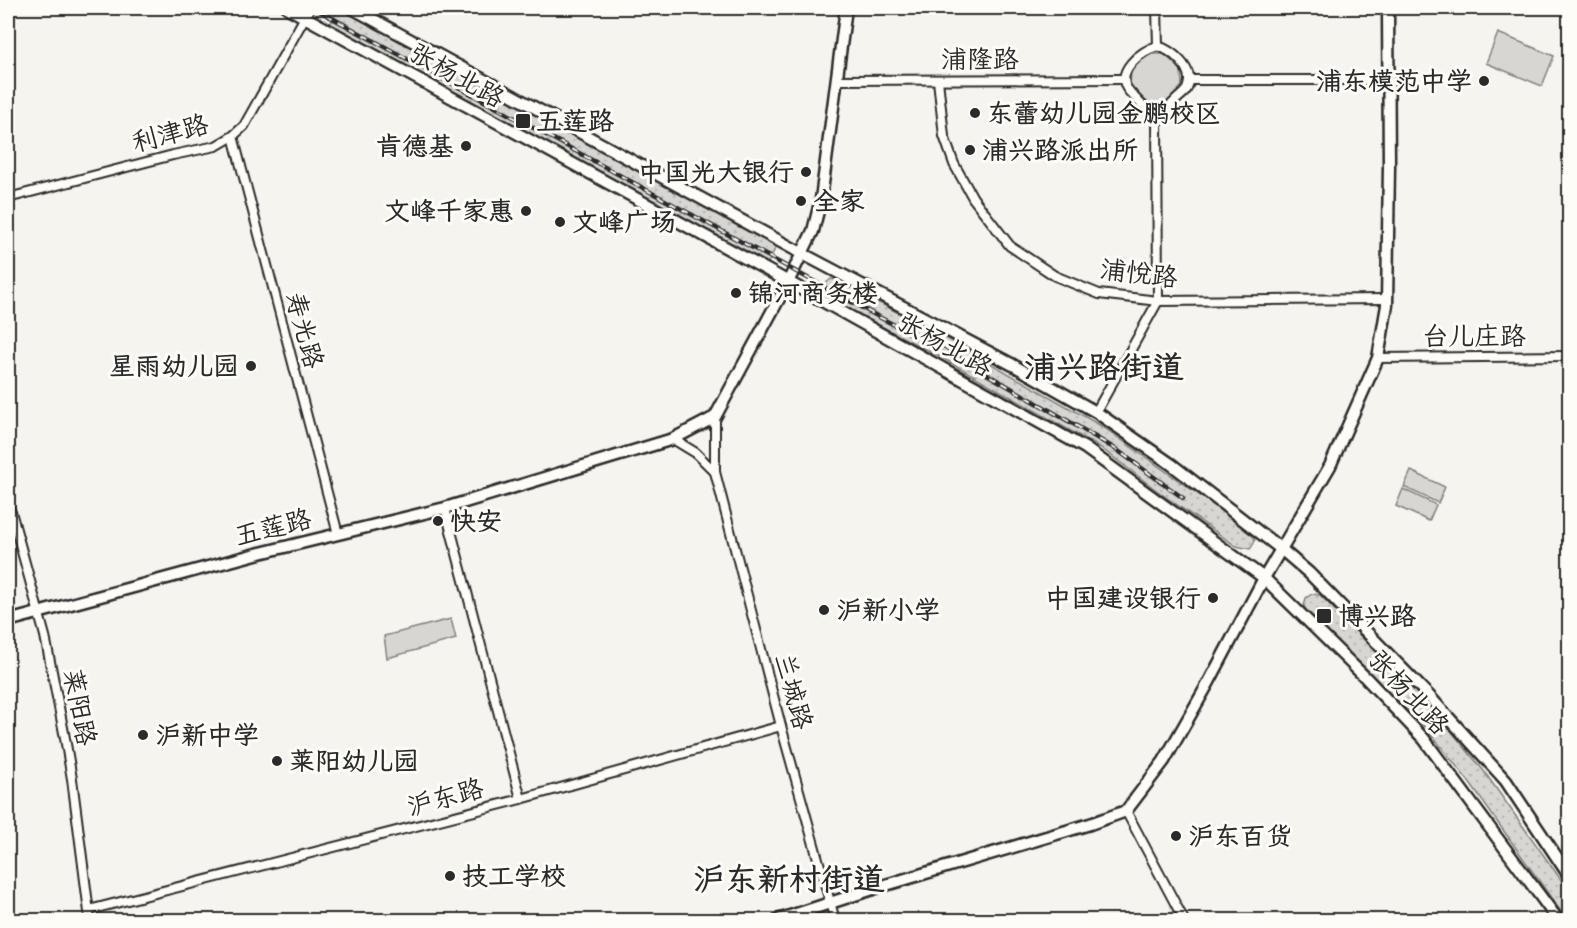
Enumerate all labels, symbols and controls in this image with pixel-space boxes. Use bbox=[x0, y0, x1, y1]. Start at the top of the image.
street label: 张杨北路 bbox=[404, 36, 510, 114]
street label: 浦隆路 bbox=[941, 43, 1019, 75]
place label: 浦东模范中学 bbox=[1316, 65, 1472, 97]
marker: 浦东模范中学 bbox=[1477, 74, 1491, 88]
place label: 东蕾幼儿园金鹏校区 bbox=[987, 97, 1221, 129]
place label: 五莲路 bbox=[536, 105, 614, 137]
marker: 东蕾幼儿园金鹏校区 bbox=[968, 106, 982, 120]
street label: 利津路 bbox=[128, 107, 212, 159]
marker: 五莲路 bbox=[514, 112, 532, 130]
place label: 肯德基 bbox=[376, 130, 454, 162]
place label: 浦兴路派出所 bbox=[982, 134, 1138, 166]
marker: 肯德基 bbox=[459, 139, 473, 153]
marker: 浦兴路派出所 bbox=[963, 143, 977, 157]
place label: 中国光大银行 bbox=[638, 156, 794, 188]
marker: 中国光大银行 bbox=[799, 165, 813, 179]
place label: 全家 bbox=[813, 185, 865, 217]
marker: 全家 bbox=[794, 194, 808, 208]
place label: 文峰千家惠 bbox=[384, 195, 514, 227]
marker: 文峰千家惠 bbox=[519, 204, 533, 218]
place label: 文峰广场 bbox=[572, 206, 676, 238]
marker: 文峰广场 bbox=[553, 215, 567, 229]
street label: 浦悦路 bbox=[1098, 252, 1180, 294]
place label: 锦河商务楼 bbox=[748, 277, 878, 309]
marker: 锦河商务楼 bbox=[729, 286, 743, 300]
street label: 寿光路 bbox=[279, 288, 331, 372]
street label: 张杨北路 bbox=[892, 305, 998, 383]
street label: 台儿庄路 bbox=[1422, 320, 1526, 352]
district label: 浦兴路街道 bbox=[1024, 348, 1184, 386]
place label: 星雨幼儿园 bbox=[109, 350, 239, 382]
marker: 星雨幼儿园 bbox=[244, 359, 258, 373]
street label: 五莲路 bbox=[231, 502, 315, 552]
place label: 快安 bbox=[450, 505, 502, 537]
marker: 快安 bbox=[431, 514, 445, 528]
place label: 中国建设银行 bbox=[1045, 582, 1201, 614]
marker: 中国建设银行 bbox=[1206, 591, 1220, 605]
place label: 沪新小学 bbox=[836, 594, 940, 626]
place label: 博兴路 bbox=[1338, 600, 1416, 632]
marker: 沪新小学 bbox=[817, 603, 831, 617]
marker: 博兴路 bbox=[1315, 607, 1333, 625]
street label: 张杨北路 bbox=[1362, 643, 1456, 741]
street label: 兰城路 bbox=[768, 649, 820, 733]
street label: 莱阳路 bbox=[57, 666, 103, 748]
place label: 沪新中学 bbox=[155, 719, 259, 751]
marker: 沪新中学 bbox=[136, 728, 150, 742]
place label: 莱阳幼儿园 bbox=[289, 745, 419, 777]
marker: 莱阳幼儿园 bbox=[270, 754, 284, 768]
street label: 沪东路 bbox=[403, 771, 487, 823]
place label: 沪东百货 bbox=[1188, 820, 1292, 852]
marker: 沪东百货 bbox=[1169, 829, 1183, 843]
place label: 技工学校 bbox=[462, 860, 566, 892]
district label: 沪东新村街道 bbox=[693, 860, 885, 898]
marker: 技工学校 bbox=[443, 869, 457, 883]

